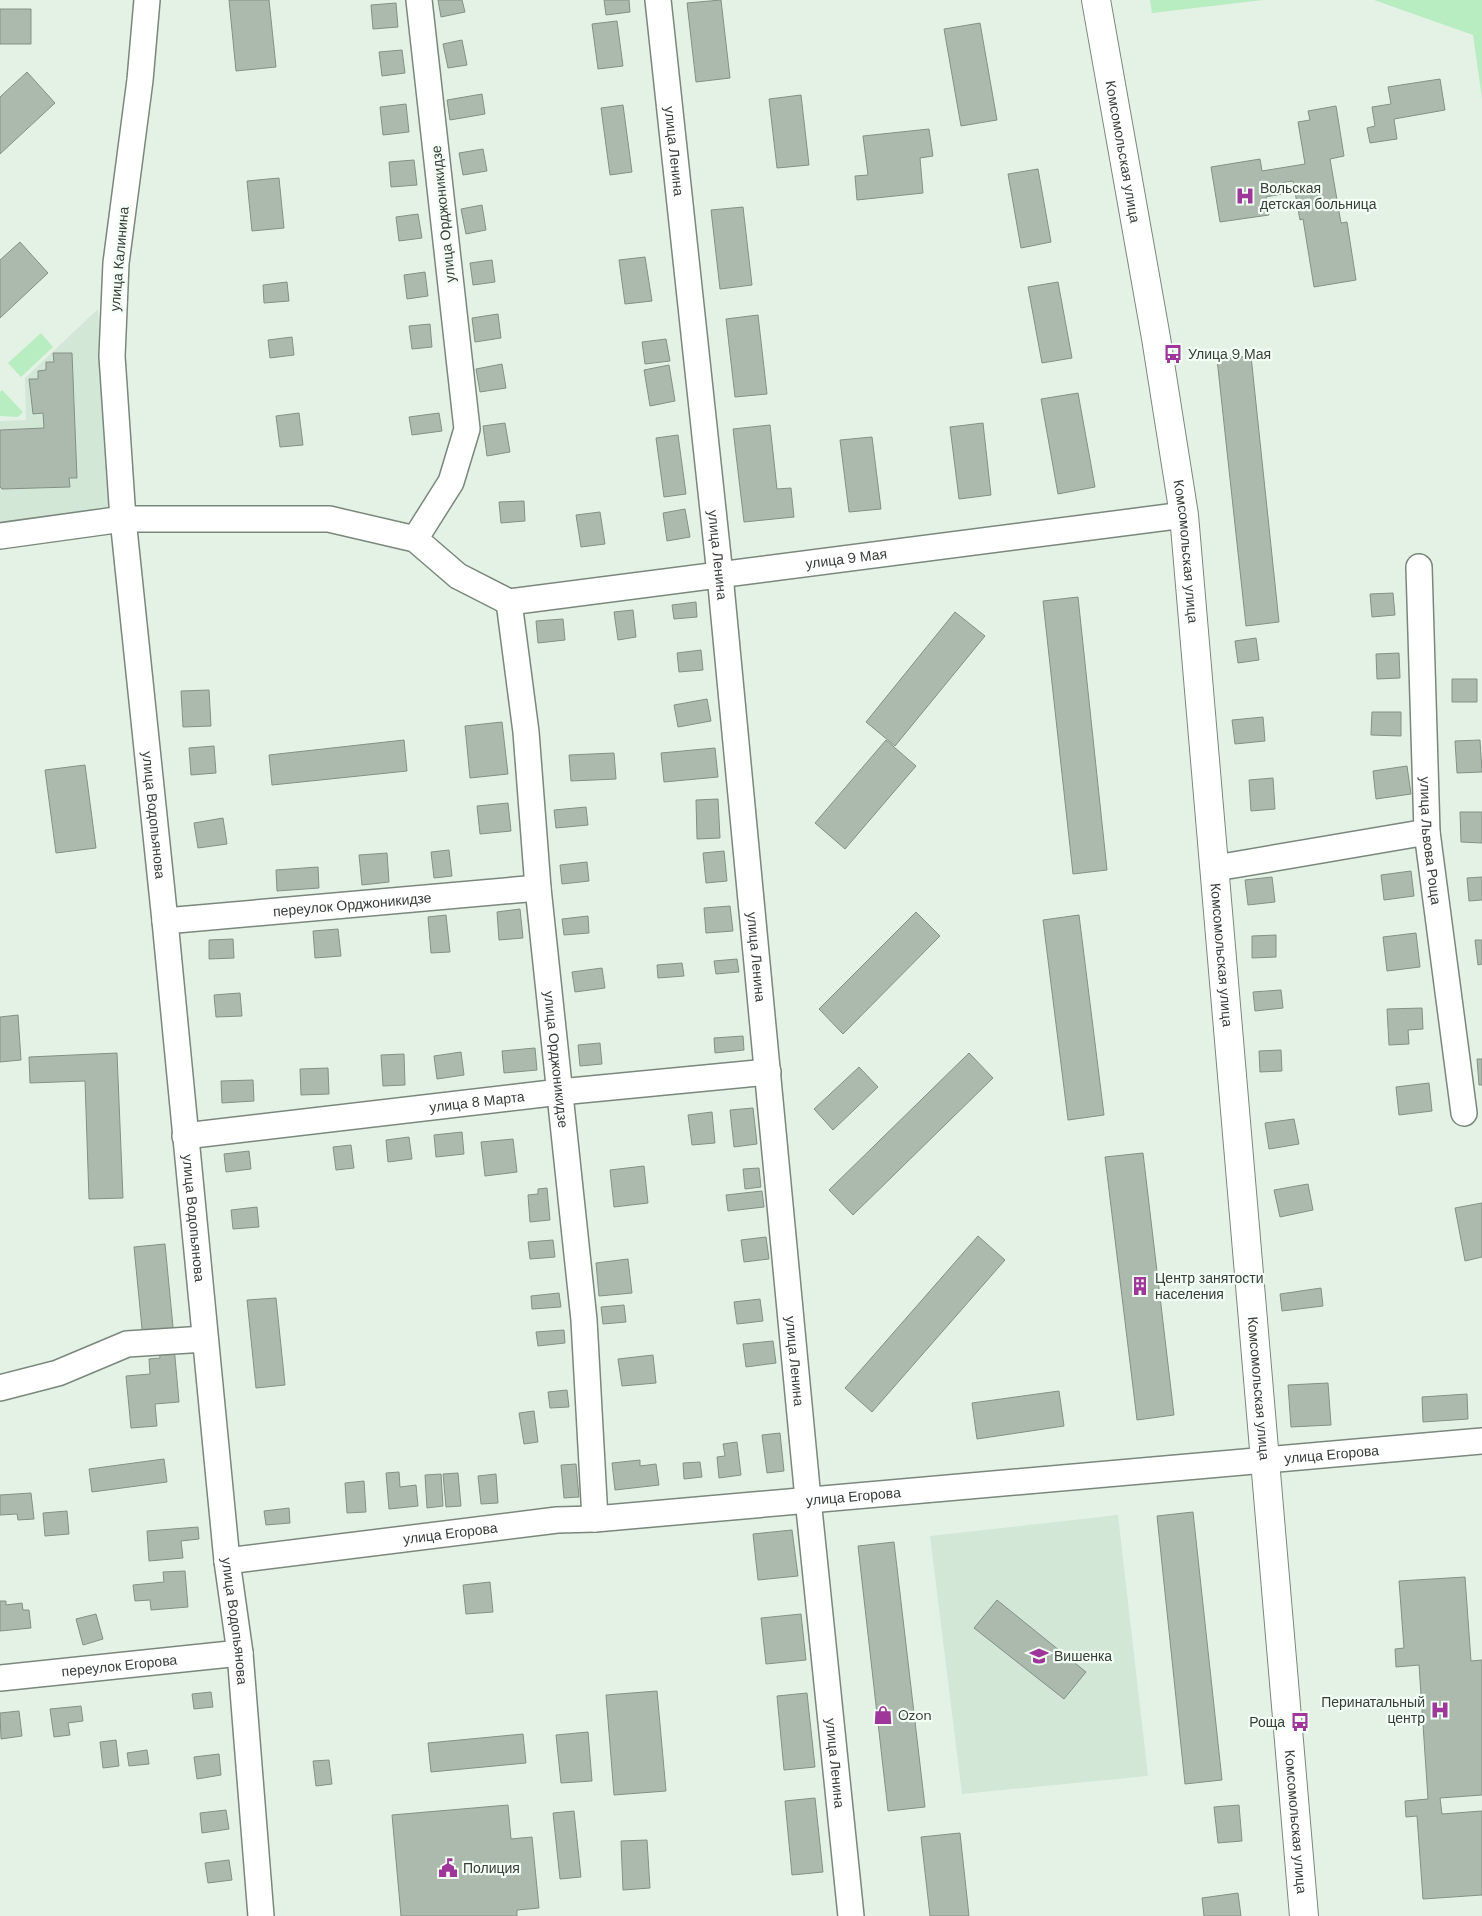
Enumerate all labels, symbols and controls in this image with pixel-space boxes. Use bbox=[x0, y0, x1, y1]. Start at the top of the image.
street label: Комсомольская улица bbox=[1101, 79, 1144, 224]
street label: улица Ленина bbox=[661, 105, 688, 197]
street label: улица Орджоникидзе bbox=[427, 144, 459, 283]
place label: Вольская детская больница bbox=[1260, 179, 1377, 213]
hospital icon: Вольская детская больница bbox=[1234, 185, 1256, 207]
street label: улица Калинина bbox=[105, 206, 133, 312]
bus stop icon: Улица 9 Мая bbox=[1162, 343, 1184, 365]
place label: Улица 9 Мая bbox=[1188, 345, 1271, 363]
street label: Комсомольская улица bbox=[1170, 478, 1202, 624]
street label: улица Ленина bbox=[704, 509, 731, 601]
street label: улица 9 Мая bbox=[804, 544, 888, 573]
street label: улица Водопьянова bbox=[138, 750, 170, 880]
street label: улица Львова Роща bbox=[1416, 776, 1445, 906]
street label: Комсомольская улица bbox=[1207, 882, 1237, 1028]
street label: переулок Орджоникидзе bbox=[272, 888, 432, 920]
street label: улица Ленина bbox=[743, 911, 770, 1003]
street label: улица Орджоникидзе bbox=[540, 990, 573, 1129]
street label: улица 8 Марта bbox=[428, 1087, 526, 1116]
street label: улица Водопьянова bbox=[179, 1153, 209, 1283]
place label: Центр занятости населения bbox=[1155, 1269, 1264, 1303]
building icon: Центр занятости населения bbox=[1129, 1275, 1151, 1297]
street label: улица Ленина bbox=[782, 1315, 808, 1407]
street label: Комсомольская улица bbox=[1244, 1316, 1274, 1461]
street label: улица Егорова bbox=[1284, 1441, 1380, 1467]
street label: улица Егорова bbox=[805, 1483, 902, 1509]
street label: улица Егорова bbox=[402, 1518, 499, 1548]
street label: улица Водопьянова bbox=[218, 1557, 252, 1685]
school or university icon: Вишенка bbox=[1028, 1645, 1050, 1667]
place label: Вишенка bbox=[1054, 1647, 1112, 1665]
street label: переулок Егорова bbox=[61, 1651, 178, 1681]
place label: Перинатальный центр bbox=[1321, 1693, 1425, 1727]
hospital icon: Перинатальный центр bbox=[1429, 1699, 1451, 1721]
shop icon: Ozon bbox=[872, 1704, 894, 1726]
place label: Ozon bbox=[898, 1706, 932, 1724]
bus stop icon: Роща bbox=[1289, 1711, 1311, 1733]
place label: Роща bbox=[1249, 1713, 1285, 1731]
street label: улица Ленина bbox=[822, 1717, 849, 1809]
street label: Комсомольская улица bbox=[1281, 1749, 1311, 1895]
public building icon: Полиция bbox=[437, 1857, 459, 1879]
place label: Полиция bbox=[463, 1859, 520, 1877]

